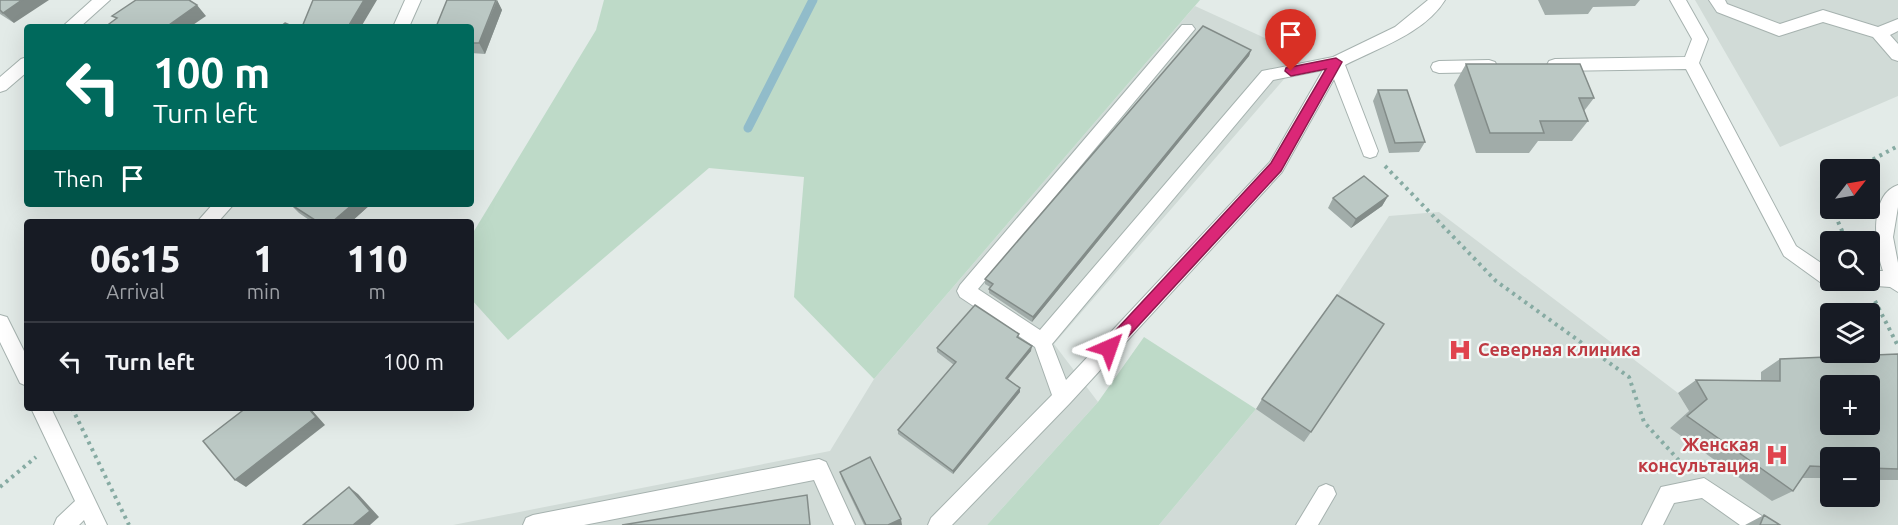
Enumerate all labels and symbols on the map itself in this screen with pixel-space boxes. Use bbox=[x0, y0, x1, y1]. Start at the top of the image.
pin bbox=[1265, 9, 1316, 71]
north arrow bbox=[1820, 159, 1880, 219]
position arrow bbox=[1077, 316, 1141, 380]
hospital icon: Северная клиника bbox=[1447, 337, 1473, 363]
place label: Северная клиника bbox=[1478, 339, 1641, 359]
place label: Женская консультация bbox=[1638, 434, 1759, 475]
hospital icon: Женская консультация bbox=[1764, 442, 1790, 468]

